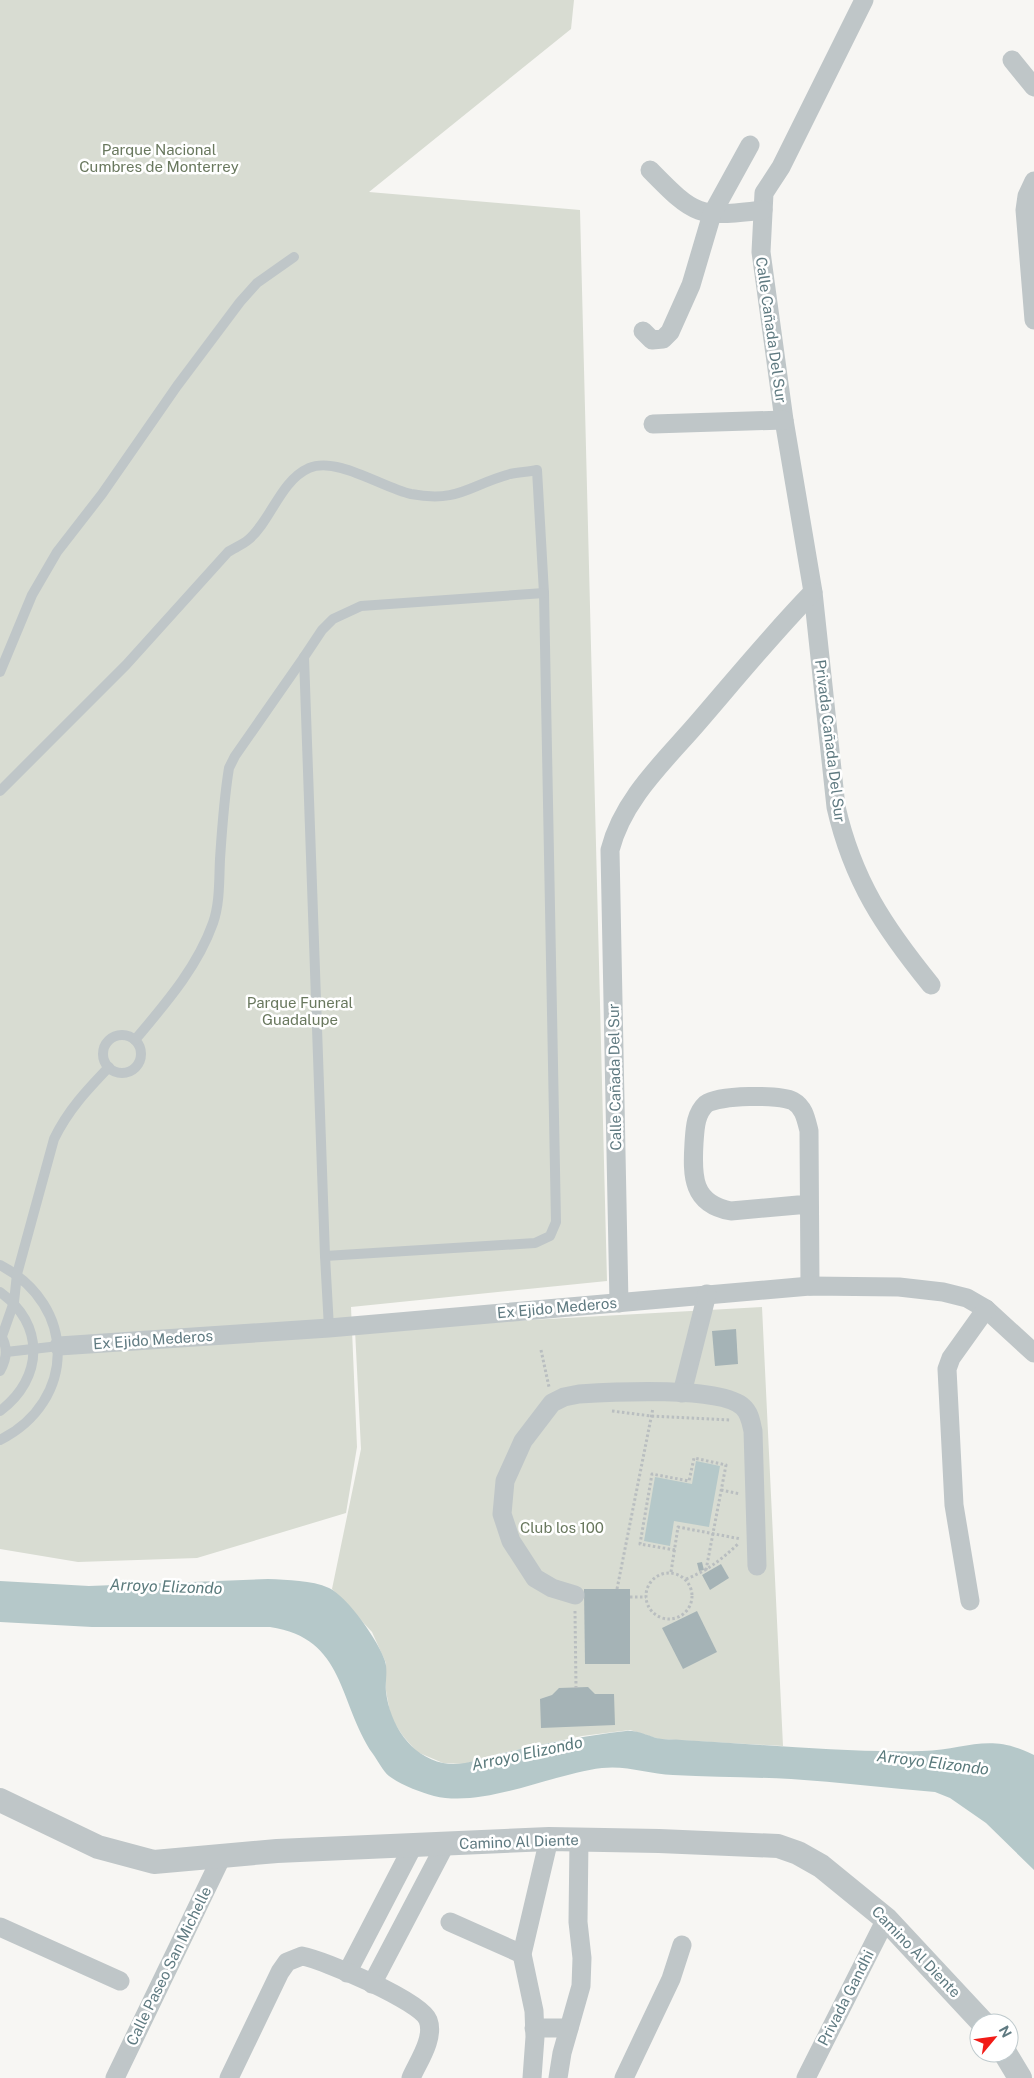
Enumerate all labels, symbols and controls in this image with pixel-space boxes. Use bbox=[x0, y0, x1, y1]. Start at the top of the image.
park label: Parque Nacional Cumbres de Monterrey bbox=[79, 141, 239, 175]
street label: Calle Cañada Del Sur bbox=[753, 256, 790, 404]
street label: Privada Cañada Del Sur bbox=[812, 659, 849, 823]
park label: Parque Funeral Guadalupe bbox=[247, 994, 353, 1028]
street label: Calle Cañada Del Sur bbox=[605, 1003, 624, 1151]
street label: Ex Ejido Mederos bbox=[496, 1294, 618, 1321]
street label: Ex Ejido Mederos bbox=[92, 1327, 214, 1352]
park label: Club los 100 bbox=[520, 1519, 604, 1536]
water label: Arroyo Elizondo bbox=[109, 1575, 223, 1598]
water label: Arroyo Elizondo bbox=[470, 1732, 585, 1775]
water label: Arroyo Elizondo bbox=[876, 1746, 990, 1779]
street label: Camino Al Diente bbox=[459, 1831, 579, 1852]
street label: Calle Paseo San Michelle bbox=[123, 1884, 214, 2048]
street label: Camino Al Diente bbox=[869, 1903, 964, 2001]
street label: Privada Gandhi bbox=[814, 1947, 877, 2048]
north arrow bbox=[969, 2013, 1019, 2063]
text: N bbox=[996, 2023, 1015, 2040]

